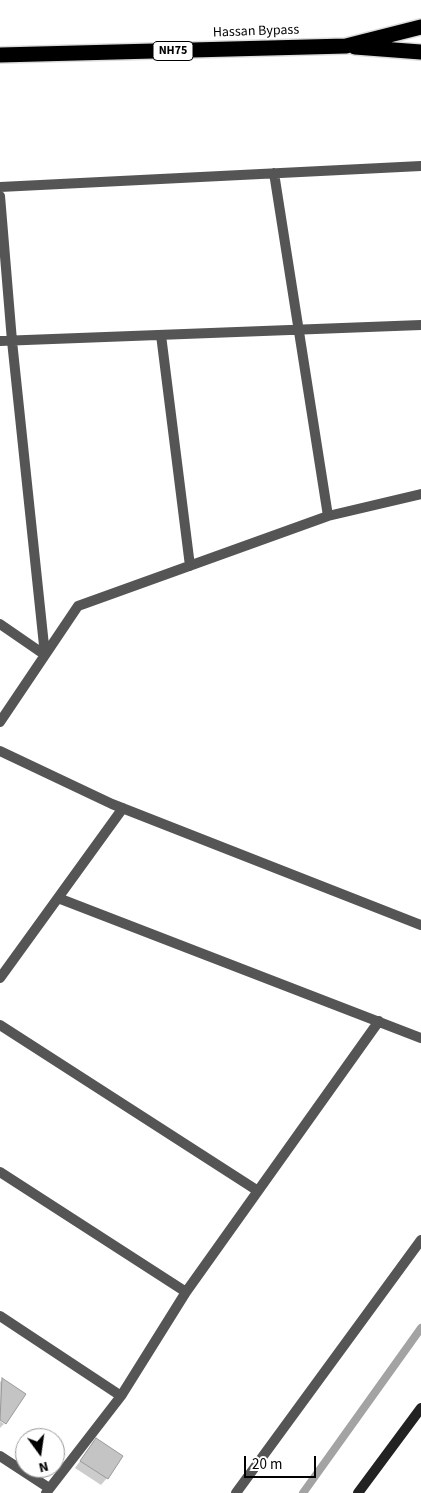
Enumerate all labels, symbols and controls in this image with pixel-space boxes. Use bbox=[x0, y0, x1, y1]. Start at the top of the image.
street label: Hassan Bypass bbox=[213, 22, 299, 42]
road number: NH75 bbox=[153, 41, 193, 60]
north arrow bbox=[15, 1428, 65, 1478]
scale bar bbox=[246, 1446, 318, 1478]
text: 20 m bbox=[252, 1454, 282, 1475]
text: N bbox=[36, 1456, 50, 1477]

